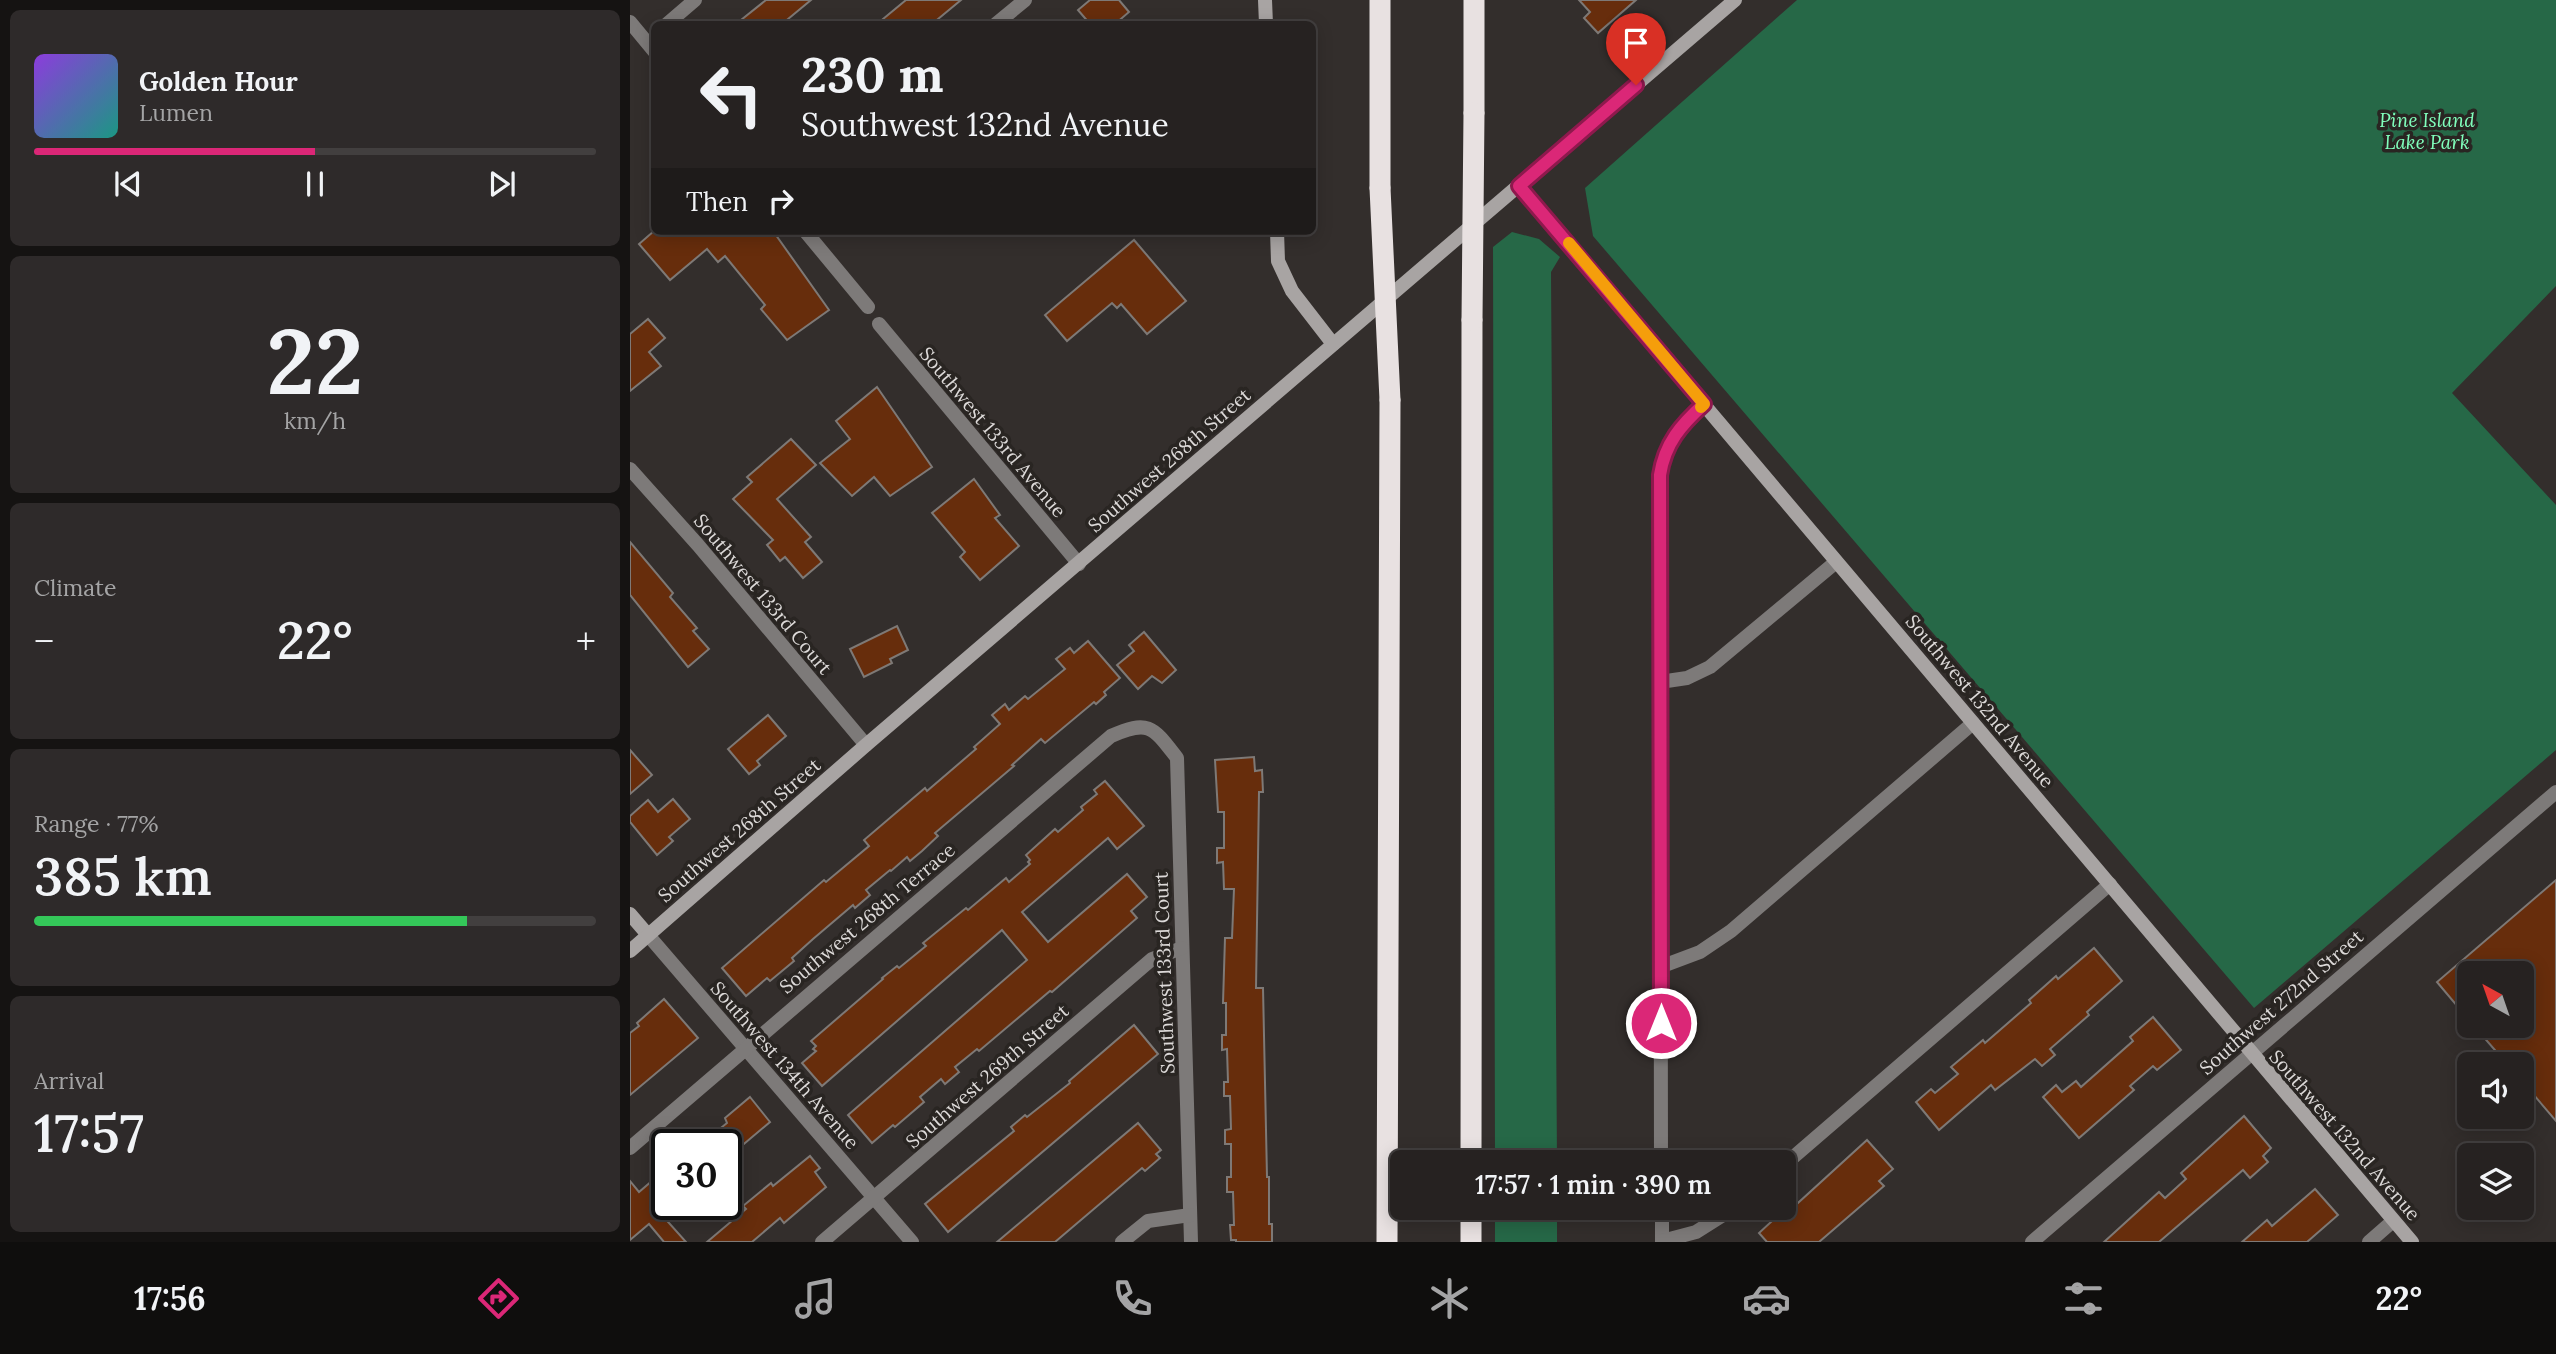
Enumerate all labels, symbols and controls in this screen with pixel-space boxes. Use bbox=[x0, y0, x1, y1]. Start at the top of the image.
pin bbox=[1606, 13, 1666, 85]
icon: arrive bbox=[1617, 24, 1655, 62]
text: 230 m bbox=[801, 43, 944, 105]
icon: left bbox=[686, 49, 777, 140]
text: Golden Hour bbox=[139, 65, 298, 98]
text: Lumen bbox=[139, 98, 213, 127]
text: Southwest 132nd Avenue bbox=[801, 104, 1169, 145]
park label: Pine Island Lake Park bbox=[2379, 108, 2475, 154]
icon: previous bbox=[109, 165, 147, 203]
icon: pause bbox=[296, 165, 334, 203]
icon: next bbox=[483, 165, 521, 203]
icon: right bbox=[762, 182, 800, 220]
text: Then bbox=[686, 185, 748, 218]
text: 22 bbox=[266, 302, 364, 419]
street label: Southwest 133rd Avenue bbox=[915, 342, 1071, 522]
street label: Southwest 268th Street bbox=[1083, 382, 1256, 537]
text: km/h bbox=[284, 406, 346, 435]
street label: Southwest 133rd Court bbox=[689, 509, 838, 680]
text: Climate bbox=[34, 573, 116, 602]
text: 22° bbox=[277, 607, 353, 673]
street label: Southwest 132nd Avenue bbox=[1901, 610, 2059, 792]
text: − bbox=[34, 617, 54, 665]
text: + bbox=[576, 617, 596, 665]
street label: Southwest 268th Street bbox=[653, 752, 826, 907]
text: Range · 77% bbox=[34, 809, 158, 838]
street label: Southwest 268th Terrace bbox=[774, 837, 960, 999]
text: 385 km bbox=[34, 843, 212, 909]
street label: Southwest 133rd Court bbox=[1148, 871, 1180, 1075]
street label: Southwest 272nd Street bbox=[2194, 924, 2368, 1080]
north arrow bbox=[2457, 961, 2534, 1038]
map controls bbox=[2457, 961, 2534, 1220]
street label: Southwest 134th Avenue bbox=[706, 976, 864, 1154]
position arrow bbox=[1624, 986, 1698, 1060]
street label: Southwest 269th Street bbox=[901, 998, 1074, 1153]
street label: Southwest 132nd Avenue bbox=[2264, 1045, 2426, 1225]
button: sound bbox=[2457, 1052, 2534, 1129]
text: Arrival bbox=[34, 1066, 104, 1095]
text: 17:57 bbox=[34, 1100, 144, 1166]
speed limit sign: 30 bbox=[651, 1129, 742, 1220]
button: layers bbox=[2457, 1143, 2534, 1220]
text: 17:57 · 1 min · 390 m bbox=[1475, 1168, 1711, 1201]
icon: directions bbox=[474, 1274, 523, 1323]
icon: music bbox=[791, 1274, 840, 1323]
icon: phone bbox=[1108, 1274, 1157, 1323]
icon: climate bbox=[1425, 1274, 1474, 1323]
icon: car bbox=[1742, 1274, 1791, 1323]
icon: filters bbox=[2059, 1274, 2108, 1323]
text: 17:56 bbox=[134, 1278, 206, 1319]
text: 22° bbox=[2376, 1278, 2422, 1319]

